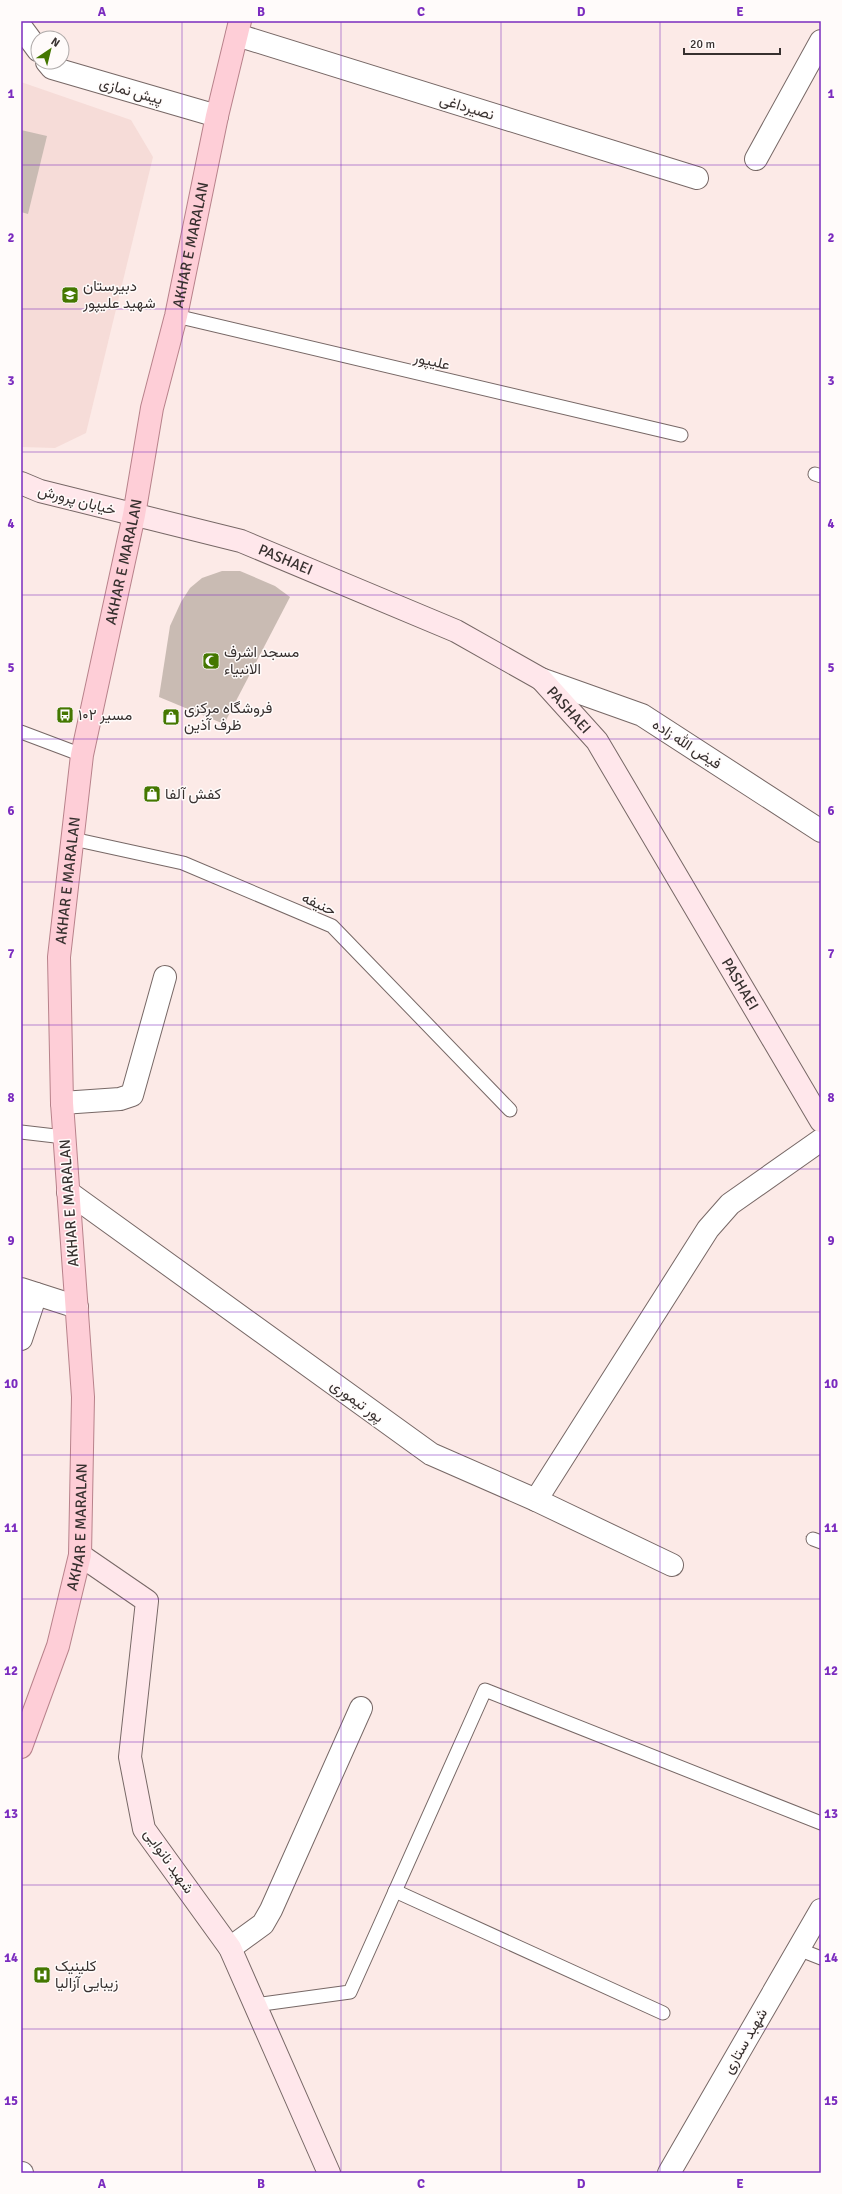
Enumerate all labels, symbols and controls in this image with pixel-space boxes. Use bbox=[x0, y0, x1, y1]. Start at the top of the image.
text: A bbox=[98, 4, 107, 20]
text: B bbox=[257, 4, 265, 20]
text: C bbox=[417, 4, 425, 20]
text: D bbox=[577, 4, 586, 20]
text: E bbox=[736, 4, 744, 20]
north arrow bbox=[30, 30, 70, 70]
scale bar bbox=[684, 30, 780, 56]
text: N bbox=[49, 35, 62, 50]
text: 20 m bbox=[690, 37, 715, 52]
street label: پیش نمازی bbox=[97, 73, 165, 110]
text: 1 bbox=[7, 86, 15, 102]
text: 1 bbox=[827, 86, 835, 102]
street label: نصیرداغی bbox=[437, 90, 496, 125]
street label: AKHAR E MARALAN bbox=[169, 180, 212, 310]
text: 2 bbox=[7, 230, 15, 246]
text: 2 bbox=[827, 230, 835, 246]
place label: دبیرستان شهید علیپور bbox=[82, 277, 156, 313]
school or university icon: دبیرستان شهید علیپور bbox=[60, 285, 80, 305]
street label: علیپور bbox=[411, 348, 452, 375]
text: 3 bbox=[7, 373, 15, 389]
text: 3 bbox=[827, 373, 835, 389]
street label: خیابان پرورش bbox=[36, 481, 118, 520]
street label: AKHAR E MARALAN bbox=[101, 498, 146, 626]
text: 4 bbox=[7, 516, 15, 532]
text: 4 bbox=[827, 516, 835, 532]
street label: PASHAEI bbox=[256, 540, 315, 579]
place label: مسجد اشرف الانبیاء bbox=[224, 643, 299, 678]
mosque icon: مسجد اشرف الانبیاء bbox=[201, 651, 221, 671]
text: 5 bbox=[7, 660, 15, 676]
text: 5 bbox=[827, 660, 835, 676]
street label: PASHAEI bbox=[543, 683, 595, 737]
place label: فروشگاه مرکزی ظرف آذین bbox=[184, 699, 272, 735]
bus stop icon: مسیر ۱۰۲ bbox=[55, 705, 75, 725]
place label: مسیر ۱۰۲ bbox=[78, 706, 132, 724]
shop icon: فروشگاه مرکزی ظرف آذین bbox=[161, 707, 181, 727]
street label: فیض الله زاده bbox=[649, 715, 725, 774]
shop icon: کفش آلفا bbox=[142, 784, 162, 804]
place label: کفش آلفا bbox=[165, 785, 222, 804]
text: 6 bbox=[7, 803, 15, 819]
text: 6 bbox=[827, 803, 835, 819]
street label: AKHAR E MARALAN bbox=[52, 816, 84, 945]
street label: حنیفه bbox=[299, 888, 339, 920]
text: 7 bbox=[7, 946, 15, 962]
text: 7 bbox=[827, 946, 835, 962]
street label: PASHAEI bbox=[718, 955, 763, 1013]
text: 8 bbox=[7, 1090, 15, 1106]
text: 8 bbox=[827, 1090, 835, 1106]
street label: AKHAR E MARALAN bbox=[56, 1139, 82, 1267]
text: 9 bbox=[7, 1233, 15, 1249]
text: 9 bbox=[827, 1233, 835, 1249]
text: 10 bbox=[4, 1376, 18, 1392]
street label: پور تیموری bbox=[326, 1376, 387, 1427]
text: 10 bbox=[824, 1376, 838, 1392]
street label: AKHAR E MARALAN bbox=[63, 1463, 91, 1592]
text: 11 bbox=[4, 1520, 18, 1536]
text: 11 bbox=[824, 1520, 838, 1536]
text: 12 bbox=[4, 1663, 18, 1679]
text: 12 bbox=[824, 1663, 838, 1679]
text: 13 bbox=[4, 1806, 18, 1822]
text: 13 bbox=[824, 1806, 838, 1822]
street label: شهید نانوایی bbox=[139, 1825, 198, 1898]
text: 14 bbox=[4, 1950, 18, 1966]
text: 14 bbox=[824, 1950, 838, 1966]
place label: کلینیک زیبایی آزالیا bbox=[55, 1957, 118, 1993]
hospital icon: کلینیک زیبایی آزالیا bbox=[32, 1965, 52, 1985]
street label: شهبد ستاری bbox=[719, 2005, 772, 2078]
text: 15 bbox=[4, 2093, 18, 2109]
text: 15 bbox=[824, 2093, 838, 2109]
text: A bbox=[98, 2176, 107, 2192]
text: B bbox=[257, 2176, 265, 2192]
text: C bbox=[417, 2176, 425, 2192]
text: D bbox=[577, 2176, 586, 2192]
text: E bbox=[736, 2176, 744, 2192]

